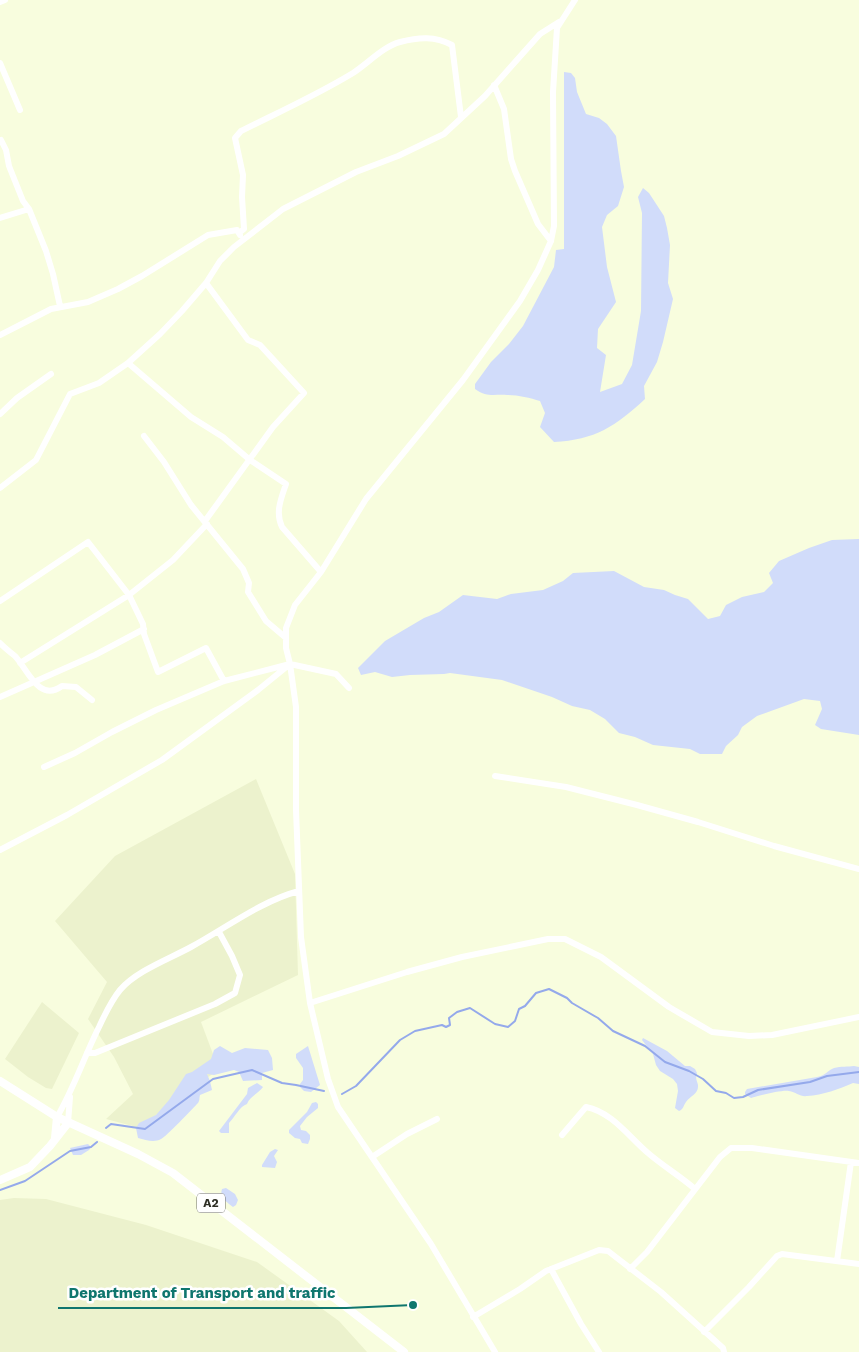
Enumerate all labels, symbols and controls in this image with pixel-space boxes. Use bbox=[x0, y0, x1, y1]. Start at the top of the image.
road number: A2 bbox=[197, 1194, 225, 1212]
callout: Department of Transport and traffic bbox=[58, 1278, 346, 1308]
text: Department of Transport and traffic bbox=[68, 1284, 336, 1302]

